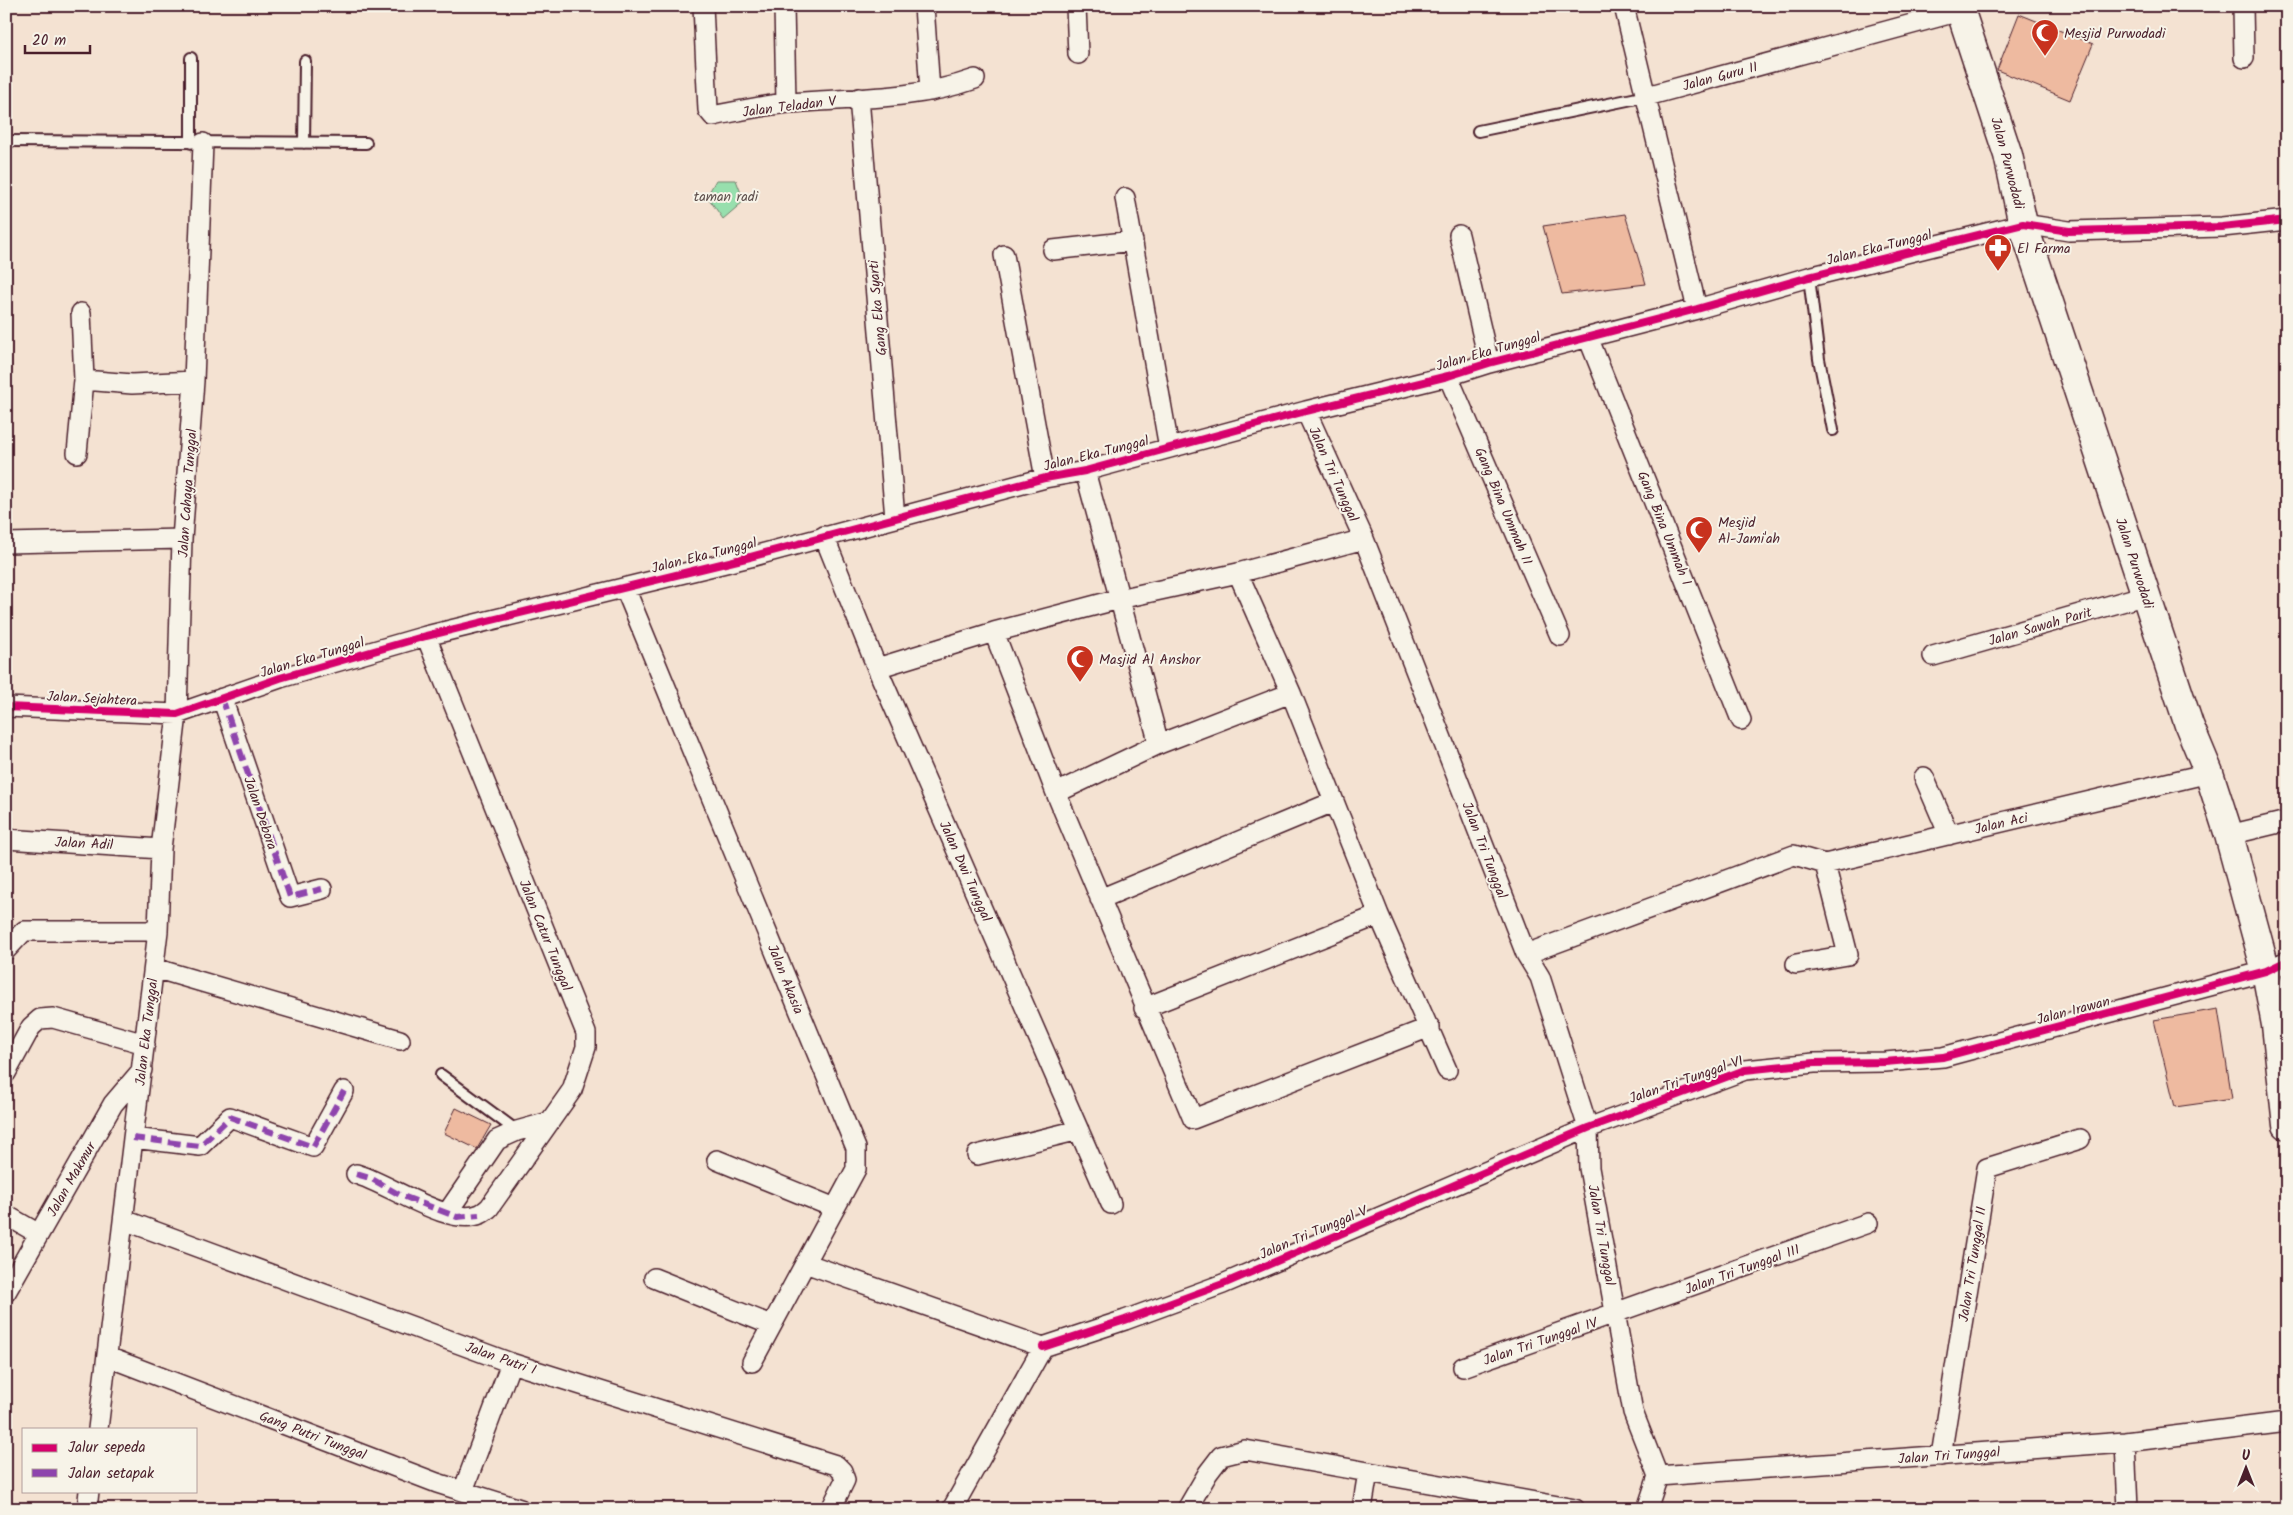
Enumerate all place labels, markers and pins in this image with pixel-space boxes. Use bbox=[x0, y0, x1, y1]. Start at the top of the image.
mosque icon: Mesjid Purwodadi bbox=[2030, 18, 2060, 57]
place label: Mesjid Purwodadi bbox=[2064, 23, 2166, 45]
pharmacy icon: El Farma bbox=[1983, 233, 2013, 272]
place label: El Farma bbox=[2017, 238, 2070, 260]
place label: Mesjid Al-Jami'ah bbox=[1718, 512, 1780, 550]
mosque icon: Mesjid Al-Jami'ah bbox=[1684, 515, 1714, 554]
mosque icon: Masjid Al Anshor bbox=[1065, 644, 1095, 683]
place label: Masjid Al Anshor bbox=[1099, 649, 1201, 671]

